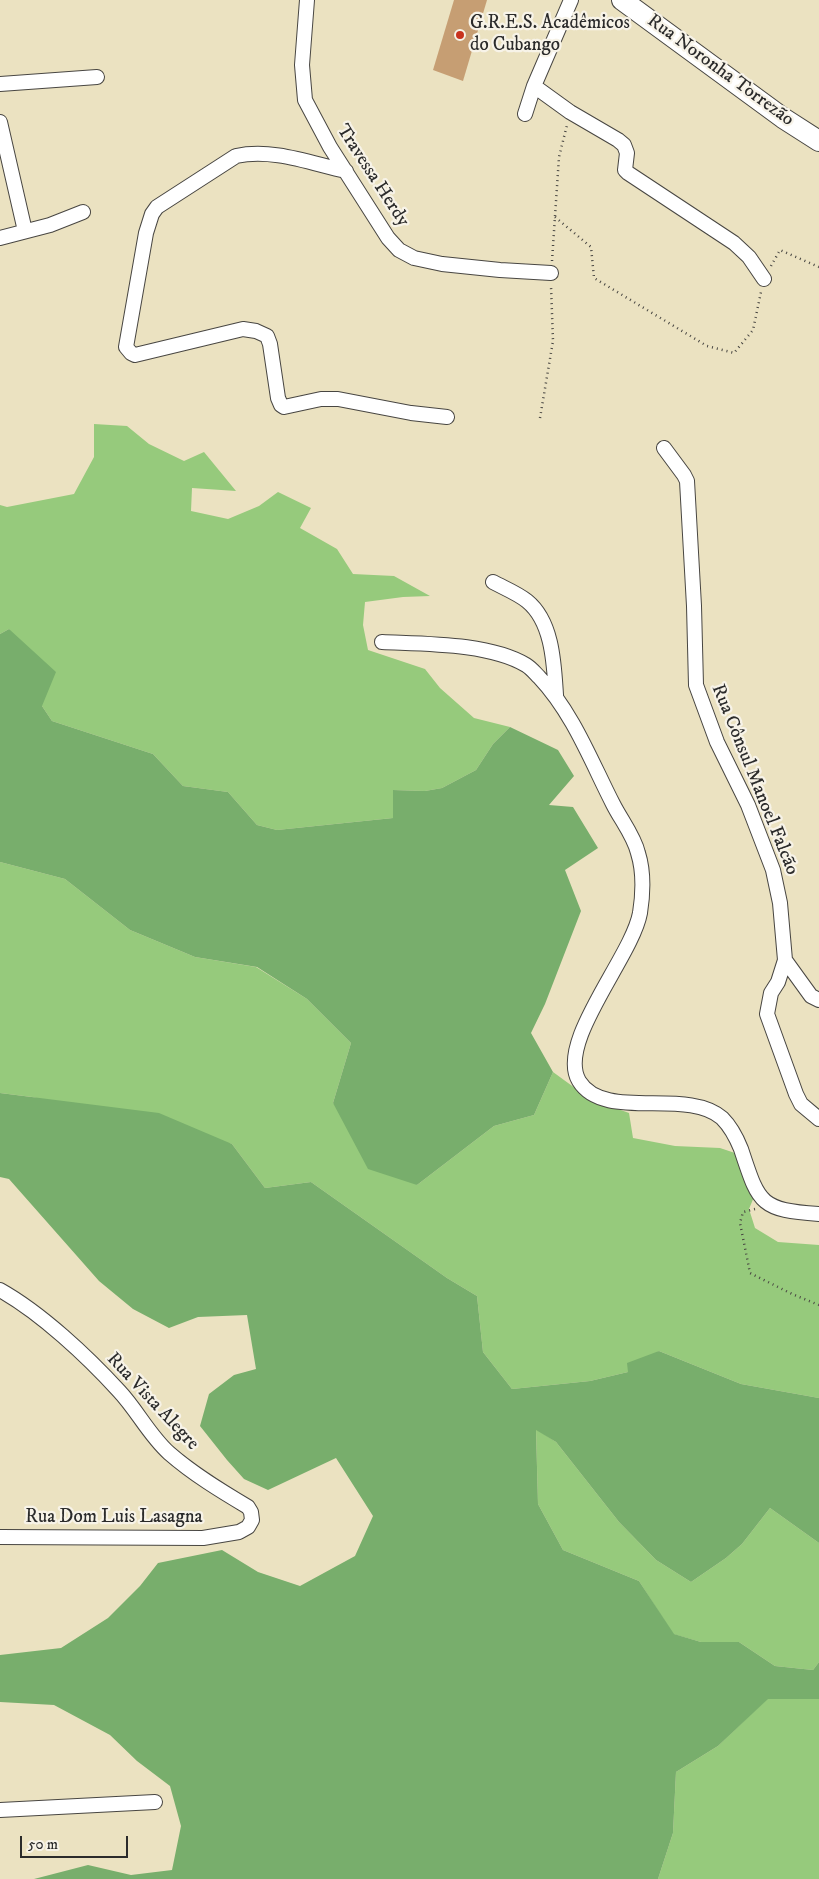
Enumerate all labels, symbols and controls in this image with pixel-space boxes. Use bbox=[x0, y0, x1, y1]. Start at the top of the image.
street label: Rua Noronha Torrezão bbox=[642, 10, 798, 132]
place label: G.R.E.S. Acadêmicos do Cubango bbox=[470, 13, 630, 57]
marker: G.R.E.S. Acadêmicos do Cubango bbox=[454, 29, 466, 41]
street label: Travessa Herdy bbox=[330, 121, 414, 231]
street label: Rua Cônsul Manoel Falcão bbox=[705, 681, 803, 879]
street label: Rua Vista Alegre bbox=[101, 1348, 203, 1456]
street label: Rua Dom Luis Lasagna bbox=[25, 1507, 203, 1529]
scale bar bbox=[22, 1826, 130, 1858]
text: 50 m bbox=[28, 1835, 58, 1854]

